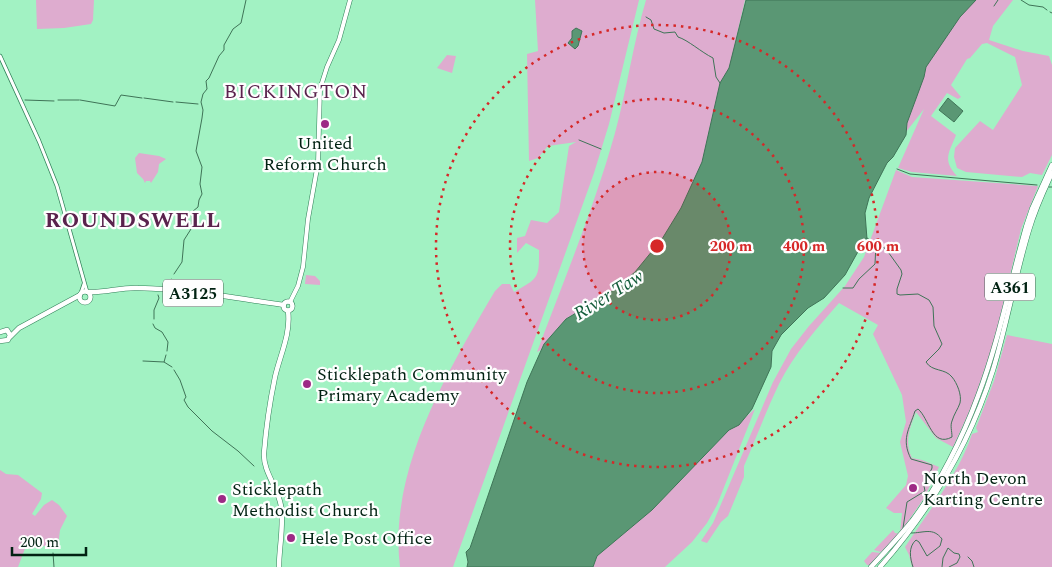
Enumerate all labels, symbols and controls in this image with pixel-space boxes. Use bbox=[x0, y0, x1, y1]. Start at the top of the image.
district label: BICKINGTON bbox=[224, 77, 368, 107]
marker: United Reform Church bbox=[319, 118, 331, 130]
place label: United Reform Church bbox=[263, 130, 387, 178]
district label: ROUNDSWELL bbox=[45, 204, 221, 237]
text: 200 m bbox=[710, 235, 753, 258]
text: 400 m bbox=[783, 235, 826, 258]
text: 600 m bbox=[857, 235, 900, 258]
centre of rings bbox=[648, 237, 666, 255]
water label: River Taw bbox=[568, 262, 650, 328]
road number: A361 bbox=[985, 274, 1035, 300]
road number: A3125 bbox=[163, 280, 223, 306]
place label: Sticklepath Community Primary Academy bbox=[317, 361, 508, 409]
marker: Sticklepath Community Primary Academy bbox=[301, 378, 313, 390]
place label: North Devon Karting Centre bbox=[923, 465, 1043, 513]
place label: Sticklepath Methodist Church bbox=[232, 476, 379, 524]
marker: North Devon Karting Centre bbox=[907, 482, 919, 494]
marker: Sticklepath Methodist Church bbox=[216, 493, 228, 505]
scale bar bbox=[12, 524, 86, 556]
place label: Hele Post Office bbox=[301, 525, 432, 552]
text: 200 m bbox=[20, 531, 59, 554]
marker: Hele Post Office bbox=[285, 532, 297, 544]

